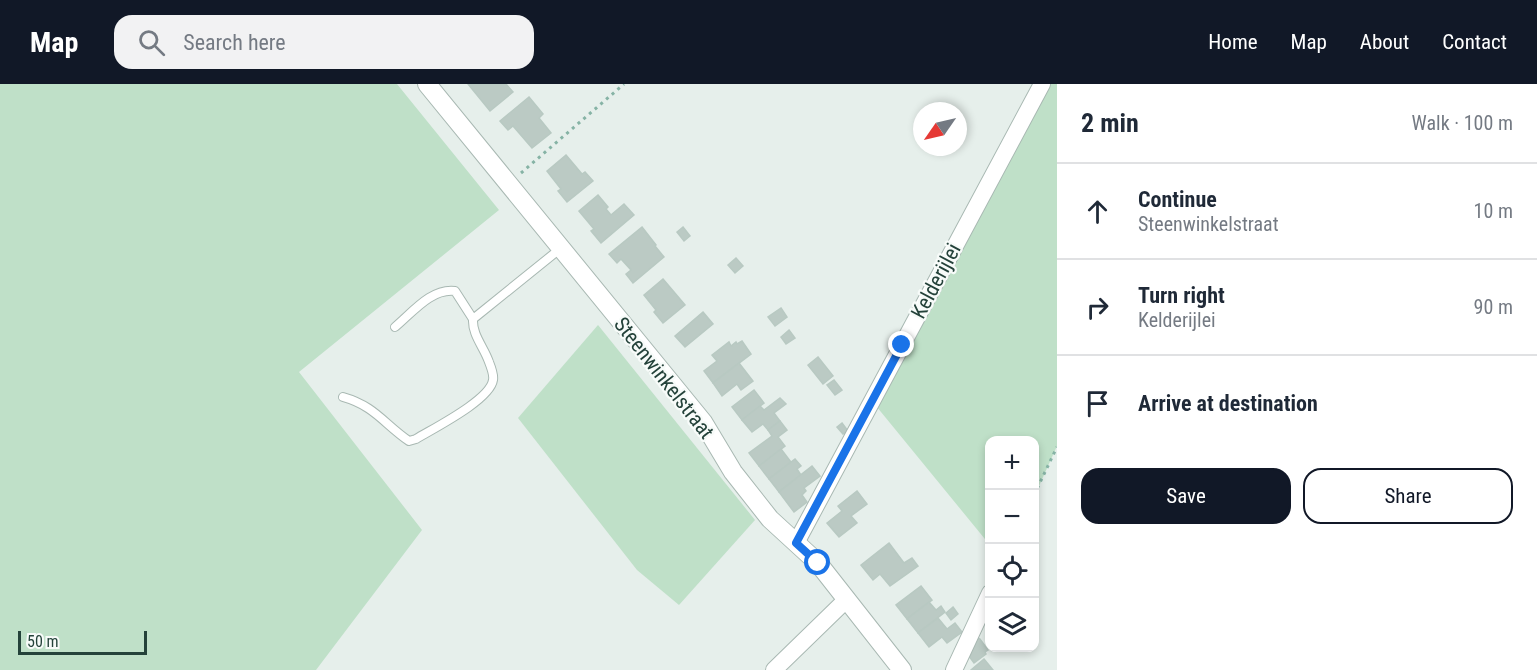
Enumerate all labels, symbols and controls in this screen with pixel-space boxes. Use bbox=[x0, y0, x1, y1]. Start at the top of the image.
search box bbox=[114, 15, 534, 69]
text: Map bbox=[30, 26, 78, 59]
icon: search bbox=[135, 26, 168, 59]
text: Search here bbox=[183, 30, 286, 55]
text: Home bbox=[1208, 30, 1258, 54]
text: Map bbox=[1291, 30, 1327, 54]
text: About bbox=[1360, 30, 1409, 54]
text: Contact bbox=[1442, 30, 1507, 54]
north arrow bbox=[913, 102, 967, 156]
text: 2 min bbox=[1081, 108, 1139, 138]
text: Walk · 100 m bbox=[1412, 111, 1513, 135]
text: Continue bbox=[1138, 187, 1217, 212]
icon: ahead bbox=[1081, 195, 1114, 228]
text: 10 m bbox=[1474, 199, 1513, 223]
text: Steenwinkelstraat bbox=[1138, 212, 1279, 236]
street label: Kelderijlei bbox=[906, 239, 966, 323]
text: Turn right bbox=[1138, 283, 1225, 308]
icon: right bbox=[1081, 291, 1114, 324]
text: 90 m bbox=[1474, 295, 1513, 319]
text: Kelderijlei bbox=[1138, 308, 1216, 332]
street label: Steenwinkelstraat bbox=[609, 312, 719, 444]
route end bbox=[888, 331, 914, 357]
icon: arrive bbox=[1081, 387, 1114, 420]
text: Arrive at destination bbox=[1138, 391, 1318, 416]
map controls bbox=[985, 436, 1039, 652]
button: + bbox=[985, 436, 1039, 490]
button: Save bbox=[1081, 468, 1291, 524]
button: Share bbox=[1303, 468, 1513, 524]
button: − bbox=[985, 490, 1039, 544]
button: locate bbox=[985, 544, 1039, 598]
route start bbox=[804, 549, 830, 575]
button: layers bbox=[985, 598, 1039, 652]
scale bar bbox=[18, 628, 147, 656]
text: 50 m bbox=[27, 632, 59, 651]

